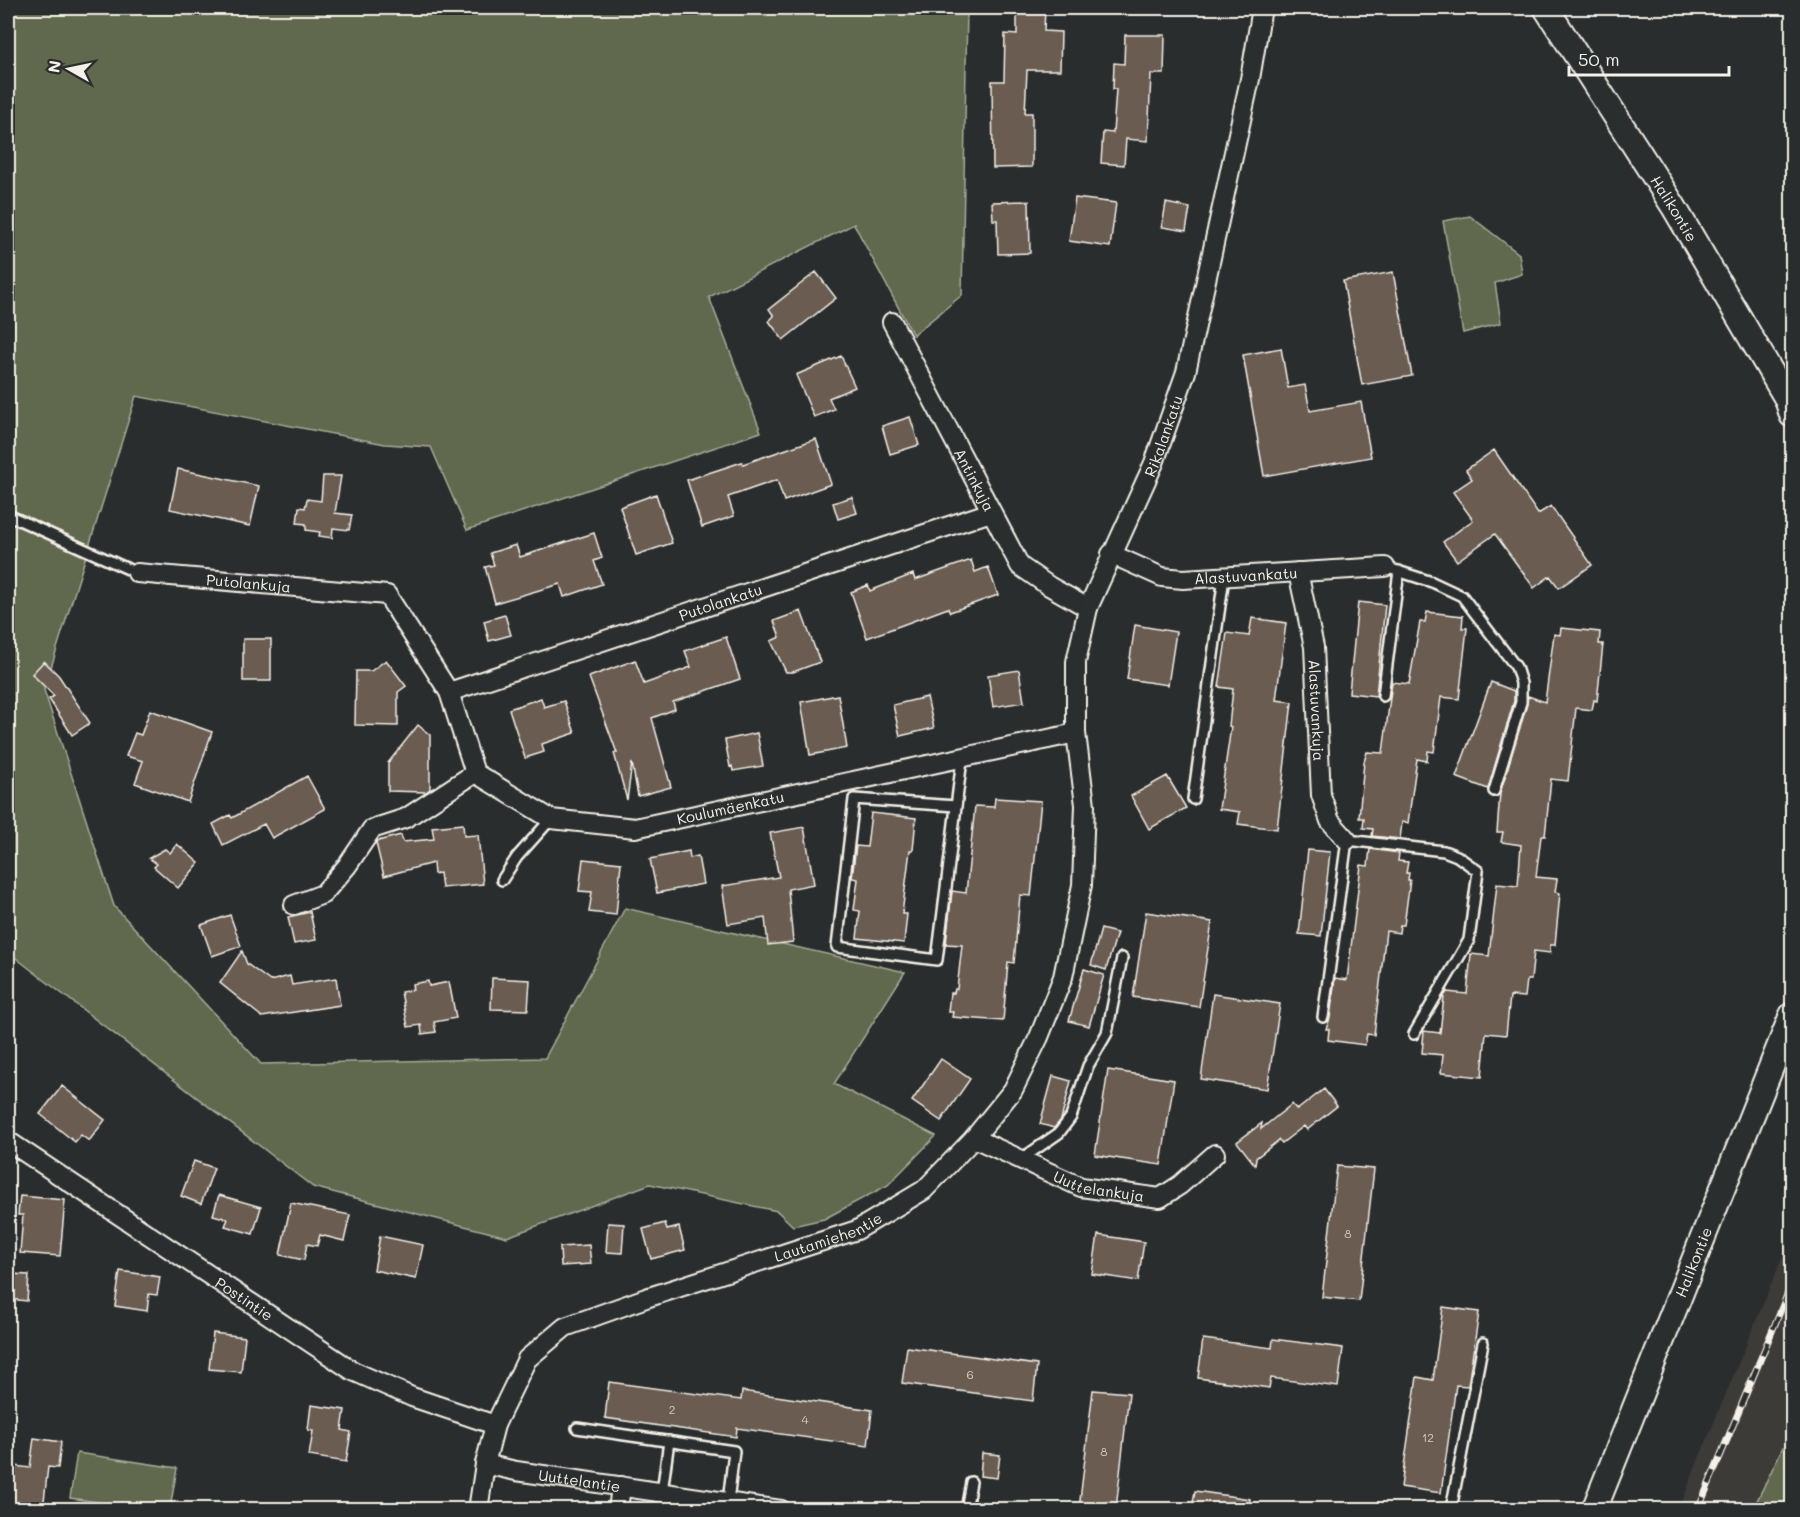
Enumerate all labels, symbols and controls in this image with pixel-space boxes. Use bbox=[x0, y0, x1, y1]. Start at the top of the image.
north arrow bbox=[39, 39, 99, 99]
scale bar bbox=[1569, 39, 1730, 77]
text: 50 m bbox=[1578, 47, 1620, 71]
text: N bbox=[42, 59, 65, 74]
street label: Halikontie bbox=[1646, 172, 1702, 245]
street label: Rikalankatu bbox=[1139, 393, 1187, 480]
street label: Antinkuja bbox=[950, 445, 1000, 515]
street label: Alastuvankatu bbox=[1194, 562, 1298, 588]
street label: Putolankuja bbox=[205, 569, 292, 597]
street label: Putolankatu bbox=[676, 579, 765, 625]
street label: Alastuvankuja bbox=[1305, 659, 1329, 762]
street label: Koulumäenkatu bbox=[675, 786, 786, 829]
street label: Uuttelankuja bbox=[1050, 1166, 1145, 1206]
street label: Lautamiehentie bbox=[772, 1207, 886, 1266]
street label: Halikontie bbox=[1670, 1224, 1716, 1300]
house number: 8 bbox=[1344, 1225, 1352, 1241]
street label: Postintie bbox=[212, 1272, 277, 1325]
house number: 6 bbox=[966, 1366, 974, 1382]
house number: 2 bbox=[669, 1401, 675, 1417]
house number: 4 bbox=[801, 1411, 809, 1427]
house number: 12 bbox=[1422, 1429, 1434, 1445]
house number: 8 bbox=[1100, 1443, 1108, 1459]
street label: Uuttelantie bbox=[537, 1464, 622, 1496]

